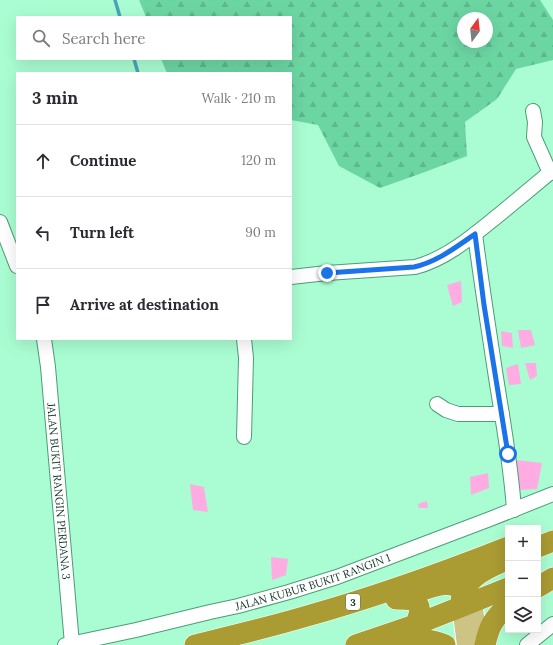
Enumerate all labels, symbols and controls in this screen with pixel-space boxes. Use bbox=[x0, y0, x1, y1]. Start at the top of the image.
north arrow bbox=[457, 12, 493, 48]
search box bbox=[16, 16, 292, 60]
icon: search bbox=[30, 27, 52, 49]
text: Search here bbox=[62, 29, 145, 48]
text: 3 min bbox=[32, 87, 78, 109]
text: Walk · 210 m bbox=[201, 90, 276, 107]
icon: ahead bbox=[32, 150, 54, 172]
text: Continue bbox=[70, 151, 136, 170]
text: 120 m bbox=[241, 152, 276, 169]
icon: left bbox=[32, 222, 54, 244]
text: Turn left bbox=[70, 223, 134, 242]
text: 90 m bbox=[245, 224, 276, 241]
route end bbox=[318, 264, 336, 282]
icon: arrive bbox=[32, 294, 54, 316]
text: Arrive at destination bbox=[70, 295, 219, 314]
street label: JALAN BUKIT RANGIN PERDANA 3 bbox=[44, 401, 73, 580]
route start bbox=[499, 445, 517, 463]
map controls bbox=[505, 525, 541, 633]
button: + bbox=[505, 525, 541, 561]
street label: JALAN KUBUR BUKIT RANGIN 1 bbox=[233, 550, 392, 614]
button: − bbox=[505, 561, 541, 597]
road number: 3 bbox=[346, 594, 360, 610]
button: layers bbox=[505, 597, 541, 633]

